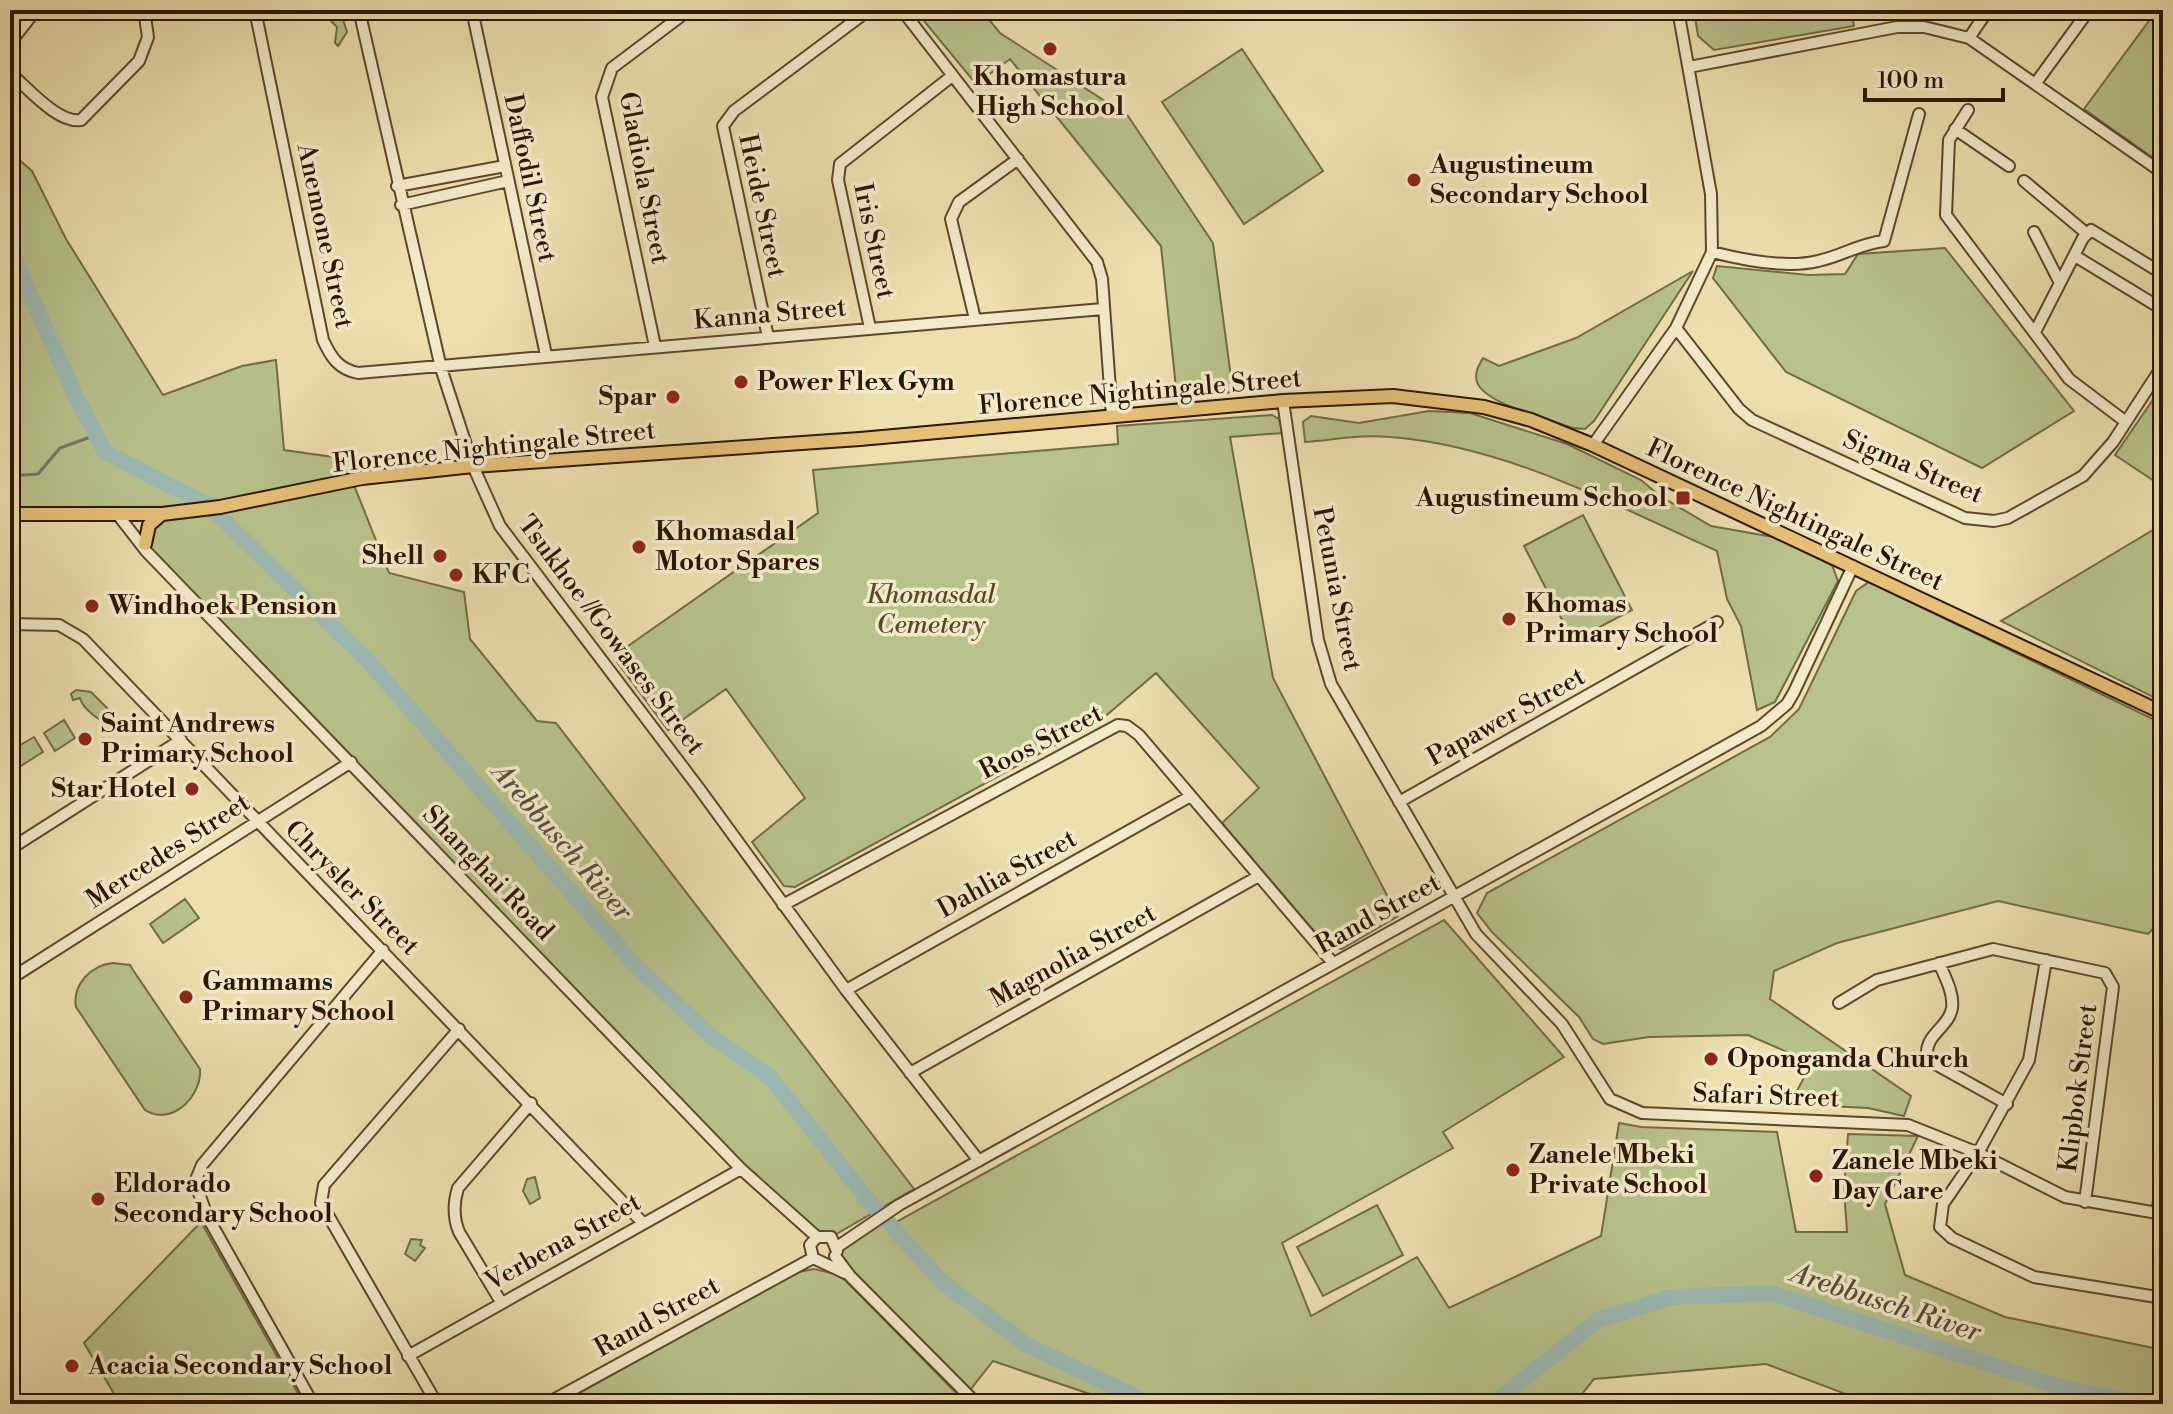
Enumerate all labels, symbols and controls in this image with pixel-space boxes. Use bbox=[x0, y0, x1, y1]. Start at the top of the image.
marker: Khomastura High School bbox=[1041, 40, 1059, 58]
scale bar bbox=[1865, 52, 2003, 102]
place label: Khomastura High School bbox=[973, 61, 1128, 123]
text: 100 m bbox=[1877, 66, 1944, 96]
street label: Gladiola Street bbox=[612, 89, 676, 267]
street label: Daffodil Street bbox=[497, 91, 563, 265]
street label: Heide Street bbox=[731, 131, 793, 281]
street label: Anemone Street bbox=[290, 140, 360, 331]
place label: Augustineum Secondary School bbox=[1429, 149, 1649, 211]
marker: Augustineum Secondary School bbox=[1405, 171, 1423, 189]
street label: Iris Street bbox=[846, 180, 902, 302]
street label: Kanna Street bbox=[692, 291, 848, 337]
street label: Florence Nightingale Street bbox=[977, 362, 1303, 422]
place label: Power Flex Gym bbox=[757, 366, 955, 398]
marker: Power Flex Gym bbox=[732, 373, 750, 391]
place label: Spar bbox=[598, 381, 657, 413]
marker: Spar bbox=[664, 388, 682, 406]
street label: Florence Nightingale Street bbox=[331, 414, 657, 480]
street label: Sigma Street bbox=[1838, 423, 1988, 511]
street label: Florence Nightingale Street bbox=[1641, 432, 1949, 598]
place label: Augustineum School bbox=[1415, 482, 1667, 514]
marker: Augustineum School bbox=[1674, 489, 1692, 507]
street label: Petunia Street bbox=[1305, 504, 1369, 674]
street label: Tsukhoe //Gowases Street bbox=[510, 509, 712, 761]
place label: Khomasdal Motor Spares bbox=[655, 516, 820, 578]
marker: Khomasdal Motor Spares bbox=[630, 538, 648, 556]
place label: Shell bbox=[362, 540, 424, 572]
marker: Shell bbox=[431, 547, 449, 565]
place label: KFC bbox=[472, 559, 530, 591]
marker: KFC bbox=[447, 566, 465, 584]
park label: Khomasdal Cemetery bbox=[866, 579, 996, 641]
place label: Khomas Primary School bbox=[1525, 588, 1718, 650]
place label: Windhoek Pension bbox=[107, 590, 337, 622]
marker: Windhoek Pension bbox=[83, 597, 101, 615]
marker: Khomas Primary School bbox=[1500, 610, 1518, 628]
street label: Papawer Street bbox=[1421, 660, 1591, 774]
street label: Roos Street bbox=[974, 697, 1108, 787]
place label: Saint Andrews Primary School bbox=[101, 708, 294, 770]
marker: Saint Andrews Primary School bbox=[76, 730, 94, 748]
water label: Arebbusch River bbox=[482, 754, 641, 929]
place label: Star Hotel bbox=[51, 773, 176, 805]
marker: Star Hotel bbox=[183, 780, 201, 798]
street label: Mercedes Street bbox=[80, 786, 256, 916]
street label: Shanghai Road bbox=[416, 799, 561, 947]
street label: Chrysler Street bbox=[278, 814, 426, 962]
street label: Dahlia Street bbox=[932, 823, 1082, 925]
street label: Rand Street bbox=[1310, 867, 1446, 961]
street label: Magnolia Street bbox=[984, 897, 1162, 1015]
place label: Gammams Primary School bbox=[202, 966, 395, 1028]
marker: Gammams Primary School bbox=[177, 988, 195, 1006]
street label: Klipbok Street bbox=[2052, 1002, 2104, 1174]
place label: Oponganda Church bbox=[1727, 1043, 1969, 1075]
marker: Oponganda Church bbox=[1702, 1050, 1720, 1068]
street label: Safari Street bbox=[1692, 1077, 1840, 1115]
place label: Zanele Mbeki Private School bbox=[1529, 1139, 1708, 1201]
place label: Zanele Mbeki Day Care bbox=[1832, 1145, 1998, 1207]
marker: Zanele Mbeki Private School bbox=[1504, 1161, 1522, 1179]
marker: Zanele Mbeki Day Care bbox=[1807, 1167, 1825, 1185]
place label: Eldorado Secondary School bbox=[114, 1168, 333, 1230]
street label: Verbena Street bbox=[479, 1186, 646, 1298]
marker: Eldorado Secondary School bbox=[89, 1190, 107, 1208]
water label: Arebbusch River bbox=[1784, 1255, 1986, 1351]
street label: Rand Street bbox=[589, 1270, 725, 1364]
place label: Acacia Secondary School bbox=[87, 1350, 393, 1382]
marker: Acacia Secondary School bbox=[63, 1357, 81, 1375]

